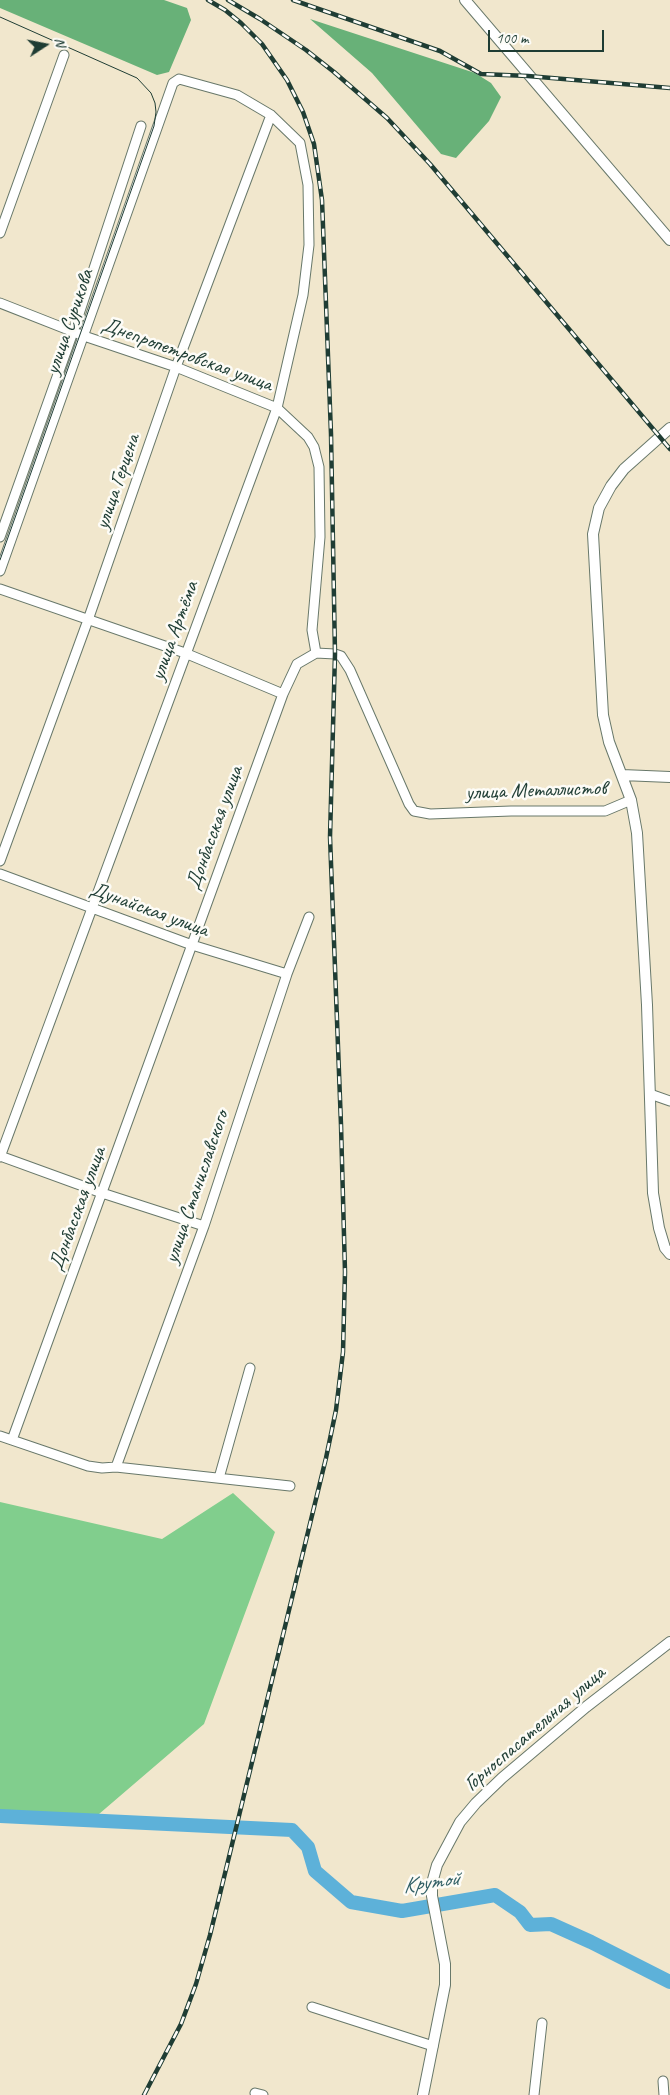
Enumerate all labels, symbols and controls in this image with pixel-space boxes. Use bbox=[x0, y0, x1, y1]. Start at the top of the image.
north arrow bbox=[20, 20, 70, 70]
scale bar bbox=[490, 20, 606, 52]
text: 100 m bbox=[496, 29, 528, 48]
text: N bbox=[51, 36, 69, 48]
street label: улица Сурикова bbox=[40, 266, 100, 378]
street label: Днепропетровская улица bbox=[98, 312, 276, 398]
street label: улица Герцена bbox=[90, 431, 146, 533]
street label: улица Артёма bbox=[145, 578, 205, 684]
street label: Донбасская улица bbox=[181, 763, 249, 893]
street label: улица Металлистов bbox=[465, 776, 607, 806]
street label: Дунайская улица bbox=[86, 877, 212, 943]
street label: улица Станиславского bbox=[159, 1107, 235, 1267]
street label: Донбасская улица bbox=[44, 1144, 112, 1274]
street label: Горноспасательная улица bbox=[459, 1661, 611, 1797]
water label: Крутой bbox=[401, 1866, 461, 1900]

